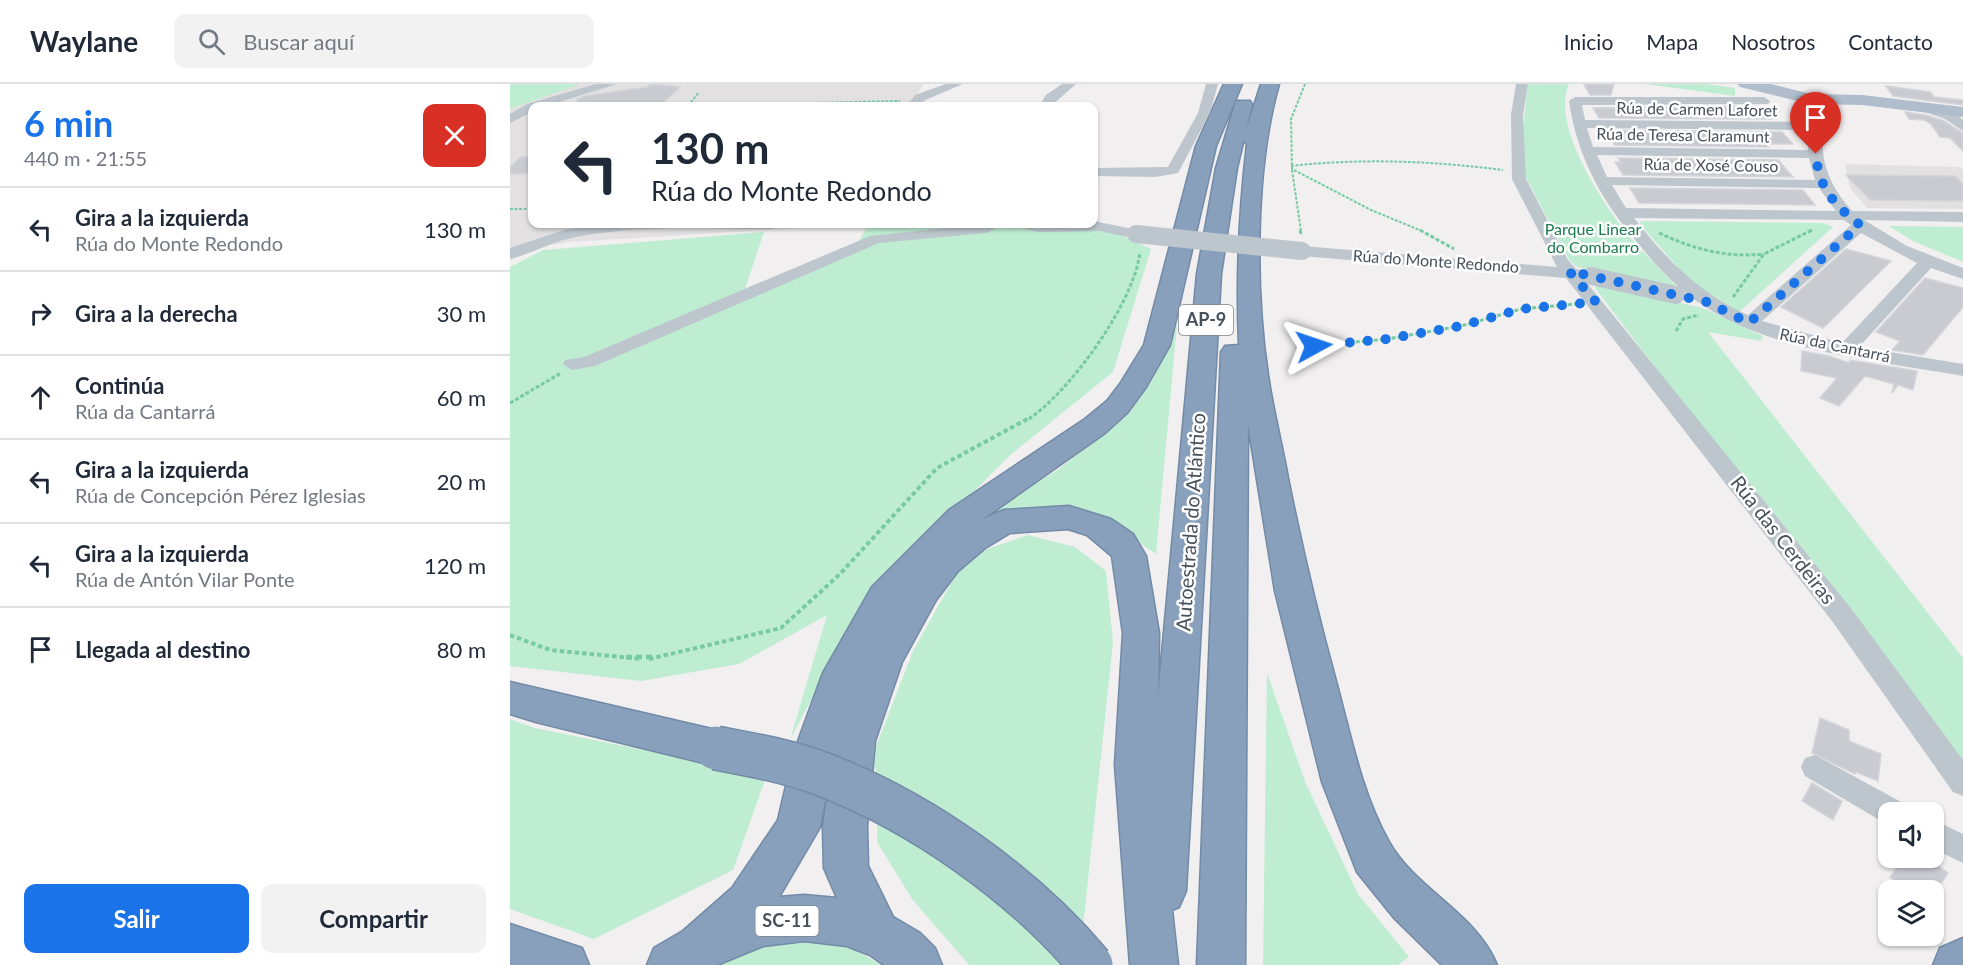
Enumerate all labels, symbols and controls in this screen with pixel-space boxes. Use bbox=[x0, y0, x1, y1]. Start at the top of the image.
search box bbox=[174, 14, 594, 68]
text: Waylane bbox=[30, 24, 138, 58]
icon: search bbox=[195, 25, 228, 58]
text: Buscar aquí bbox=[243, 28, 354, 55]
text: Inicio bbox=[1564, 29, 1613, 54]
text: Mapa bbox=[1646, 29, 1698, 54]
text: Nosotros bbox=[1731, 29, 1815, 54]
text: Contacto bbox=[1848, 29, 1933, 54]
pin bbox=[1790, 92, 1841, 154]
street label: Rúa de Carmen Laforet bbox=[1616, 98, 1778, 119]
text: 6 min bbox=[24, 101, 113, 145]
icon: arrive bbox=[1799, 101, 1832, 134]
button: close bbox=[423, 104, 486, 167]
text: 130 m bbox=[651, 123, 769, 173]
street label: Rúa de Teresa Claramunt bbox=[1596, 123, 1770, 146]
icon: left bbox=[552, 126, 630, 204]
text: 440 m · 21:55 bbox=[24, 146, 147, 170]
street label: Rúa de Xosé Couso bbox=[1643, 154, 1779, 175]
text: Rúa do Monte Redondo bbox=[651, 174, 932, 207]
text: Gira a la izquierda bbox=[75, 204, 249, 231]
icon: left bbox=[24, 213, 57, 246]
text: 130 m bbox=[424, 216, 486, 243]
park label: Parque Linear do Combarro bbox=[1545, 219, 1641, 256]
text: Rúa do Monte Redondo bbox=[75, 231, 283, 255]
street label: Rúa do Monte Redondo bbox=[1352, 245, 1520, 276]
icon: right bbox=[24, 297, 57, 330]
text: Gira a la derecha bbox=[75, 300, 238, 327]
text: 30 m bbox=[437, 300, 486, 327]
road number: AP-9 bbox=[1179, 305, 1233, 335]
position arrow bbox=[1282, 314, 1346, 378]
street label: Rúa da Cantarrá bbox=[1778, 324, 1892, 365]
text: Continúa bbox=[75, 372, 164, 399]
icon: ahead bbox=[24, 381, 57, 414]
text: 60 m bbox=[437, 384, 486, 411]
text: Rúa da Cantarrá bbox=[75, 399, 215, 423]
street label: Autoestrada do Atlántico bbox=[1170, 412, 1210, 632]
text: Gira a la izquierda bbox=[75, 456, 249, 483]
icon: left bbox=[24, 465, 57, 498]
text: 20 m bbox=[437, 468, 486, 495]
street label: Rúa das Cerdeiras bbox=[1726, 470, 1841, 608]
text: Rúa de Concepción Pérez Iglesias bbox=[75, 483, 366, 507]
text: Gira a la izquierda bbox=[75, 540, 249, 567]
icon: left bbox=[24, 549, 57, 582]
text: 120 m bbox=[424, 552, 486, 579]
text: Rúa de Antón Vilar Ponte bbox=[75, 567, 295, 591]
icon: arrive bbox=[24, 633, 57, 666]
text: Llegada al destino bbox=[75, 636, 251, 663]
text: 80 m bbox=[437, 636, 486, 663]
map controls bbox=[1878, 802, 1944, 946]
button: sound bbox=[1878, 802, 1944, 868]
button: layers bbox=[1878, 880, 1944, 946]
button: Salir bbox=[24, 884, 249, 953]
button: Compartir bbox=[261, 884, 486, 953]
road number: SC-11 bbox=[756, 906, 818, 936]

